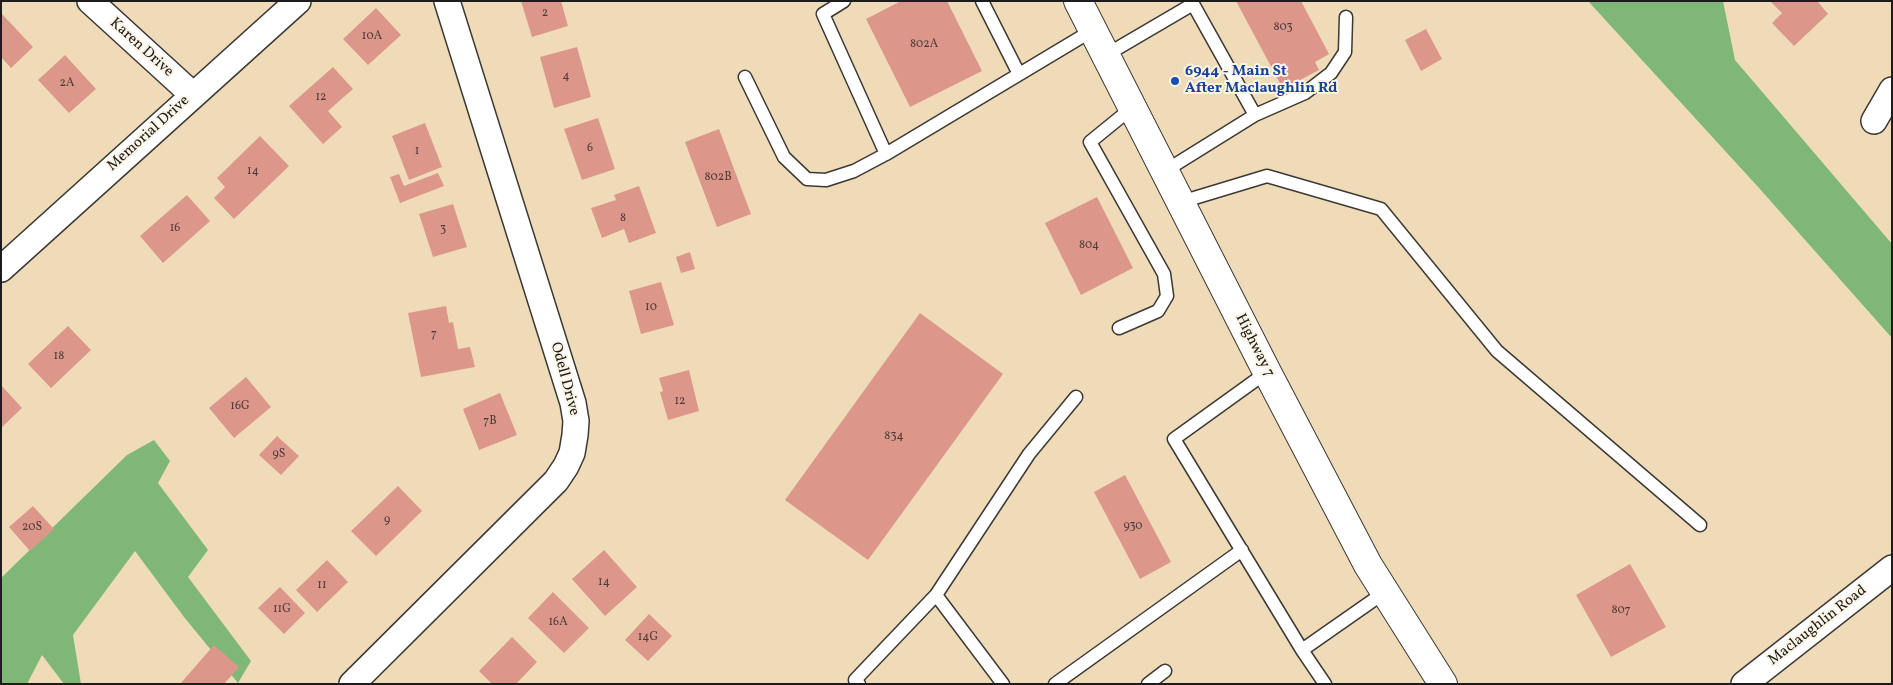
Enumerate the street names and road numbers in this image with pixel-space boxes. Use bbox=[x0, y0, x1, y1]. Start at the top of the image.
street label: Karen Drive bbox=[105, 15, 177, 81]
street label: Memorial Drive bbox=[104, 92, 194, 176]
street label: Highway 7 bbox=[1230, 311, 1278, 381]
street label: Odell Drive bbox=[546, 340, 582, 418]
street label: Maclaughlin Road bbox=[1765, 582, 1871, 670]

